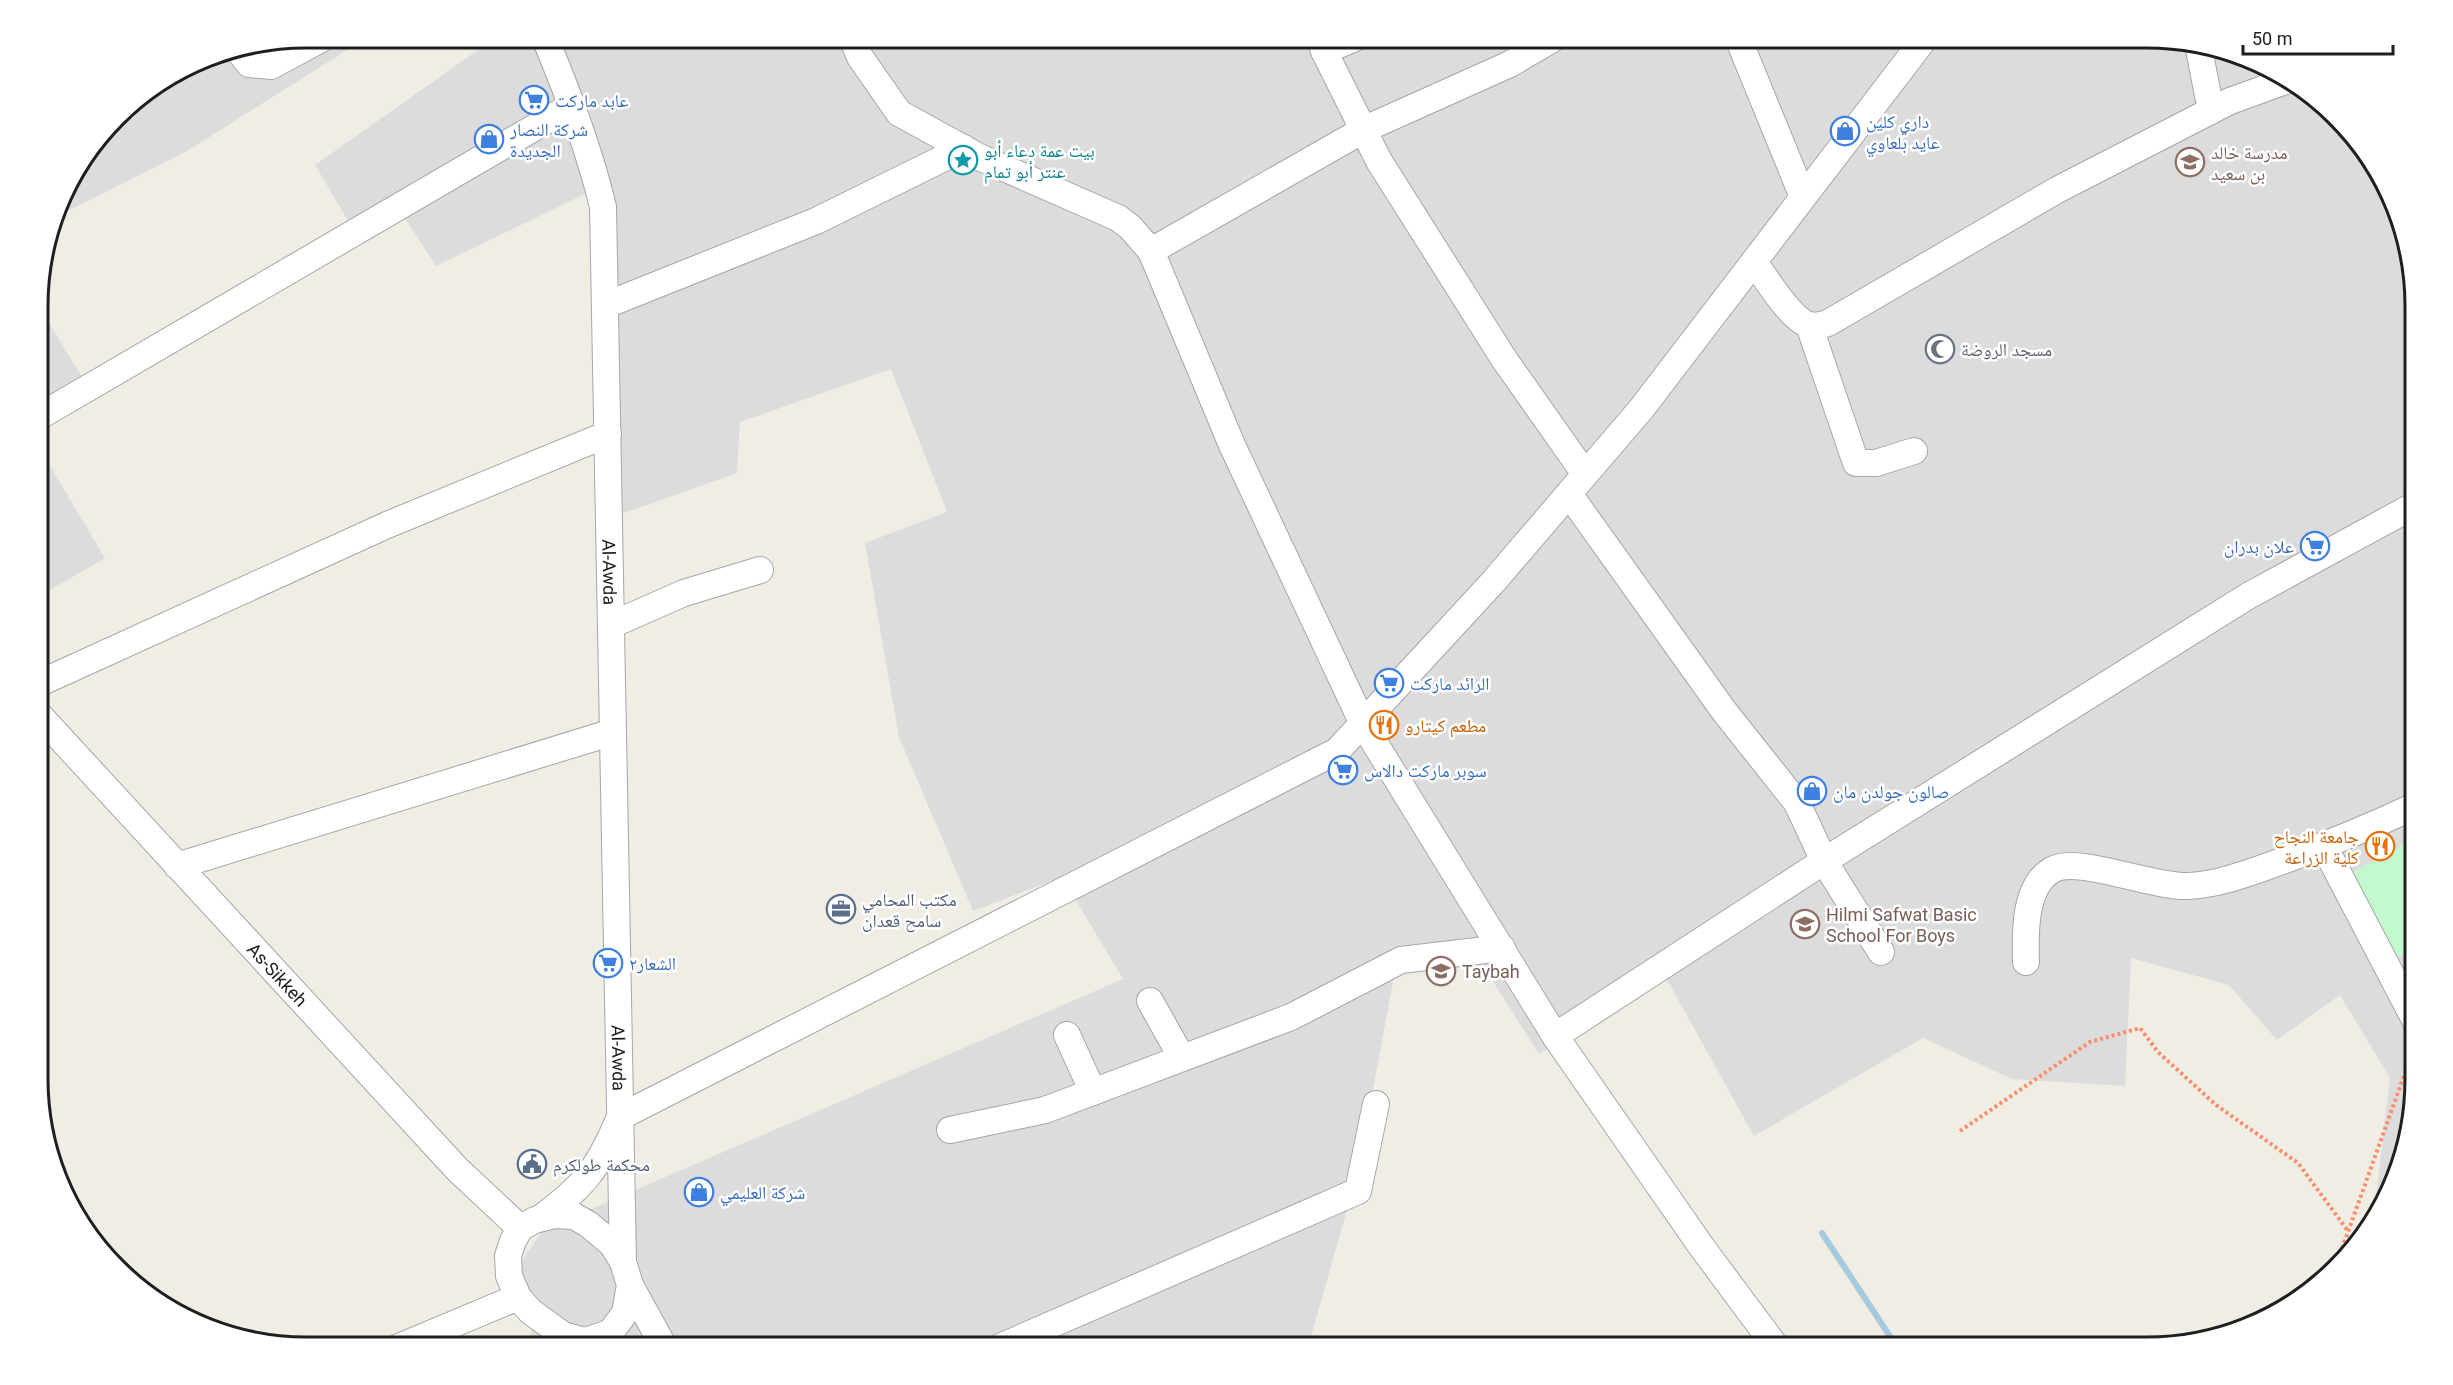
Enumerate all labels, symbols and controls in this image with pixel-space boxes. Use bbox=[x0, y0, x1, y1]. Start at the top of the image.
scale bar bbox=[2243, 18, 2393, 56]
text: 50 m bbox=[2252, 28, 2292, 49]
supermarket icon: عابد ماركت bbox=[518, 84, 550, 116]
place label: عابد ماركت bbox=[555, 90, 628, 111]
place label: داري كلين عايد بلعاوي bbox=[1866, 111, 1940, 157]
shop icon: داري كلين عايد بلعاوي bbox=[1829, 115, 1861, 147]
place label: شركة النصار الجديدة bbox=[509, 119, 588, 161]
shop icon: شركة النصار الجديدة bbox=[473, 123, 505, 155]
place label: بيت عمة دعاء أبو عنتر أبو تمام bbox=[984, 140, 1095, 184]
place label: مدرسة خالد بن سعيد bbox=[2211, 142, 2287, 185]
place icon: بيت عمة دعاء أبو عنتر أبو تمام bbox=[947, 144, 979, 176]
school or university icon: مدرسة خالد بن سعيد bbox=[2174, 146, 2206, 178]
mosque icon: مسجد الروضة bbox=[1924, 333, 1956, 365]
place label: مسجد الروضة bbox=[1961, 339, 2052, 360]
supermarket icon: علان بدران bbox=[2299, 530, 2331, 562]
place label: علان بدران bbox=[2224, 536, 2294, 558]
street label: Al-Awda bbox=[599, 539, 621, 605]
supermarket icon: الرائد ماركت bbox=[1373, 667, 1405, 699]
place label: الرائد ماركت bbox=[1410, 673, 1490, 694]
restaurant icon: مطعم كيتارو bbox=[1368, 709, 1400, 741]
place label: مطعم كيتارو bbox=[1405, 715, 1486, 738]
supermarket icon: سوبر ماركت دالاس bbox=[1327, 754, 1359, 786]
place label: سوبر ماركت دالاس bbox=[1364, 760, 1487, 782]
shop icon: صالون جولدن مان bbox=[1796, 775, 1828, 807]
place label: صالون جولدن مان bbox=[1833, 781, 1950, 803]
place label: جامعة النجاح كلية الزراعة bbox=[2273, 826, 2360, 868]
restaurant icon: جامعة النجاح كلية الزراعة bbox=[2364, 830, 2396, 862]
place label: مكتب المحامي سامح قعدان bbox=[862, 889, 957, 933]
office icon: مكتب المحامي سامح قعدان bbox=[825, 893, 857, 925]
place label: Hilmi Safwat Basic School For Boys bbox=[1826, 904, 1977, 946]
school or university icon: Hilmi Safwat Basic School For Boys bbox=[1789, 908, 1821, 940]
street label: As-Sikkeh bbox=[243, 938, 312, 1010]
supermarket icon: الشعار٢ bbox=[592, 947, 624, 979]
place label: الشعار٢ bbox=[629, 953, 676, 974]
school or university icon: Taybah bbox=[1425, 955, 1457, 987]
place label: Taybah bbox=[1462, 961, 1520, 982]
street label: Al-Awda bbox=[608, 1025, 630, 1091]
public building icon: محكمة طولكرم bbox=[516, 1148, 548, 1180]
place label: محكمة طولكرم bbox=[553, 1154, 650, 1177]
shop icon: شركة العليمي bbox=[683, 1176, 715, 1208]
place label: شركة العليمي bbox=[720, 1182, 805, 1207]

